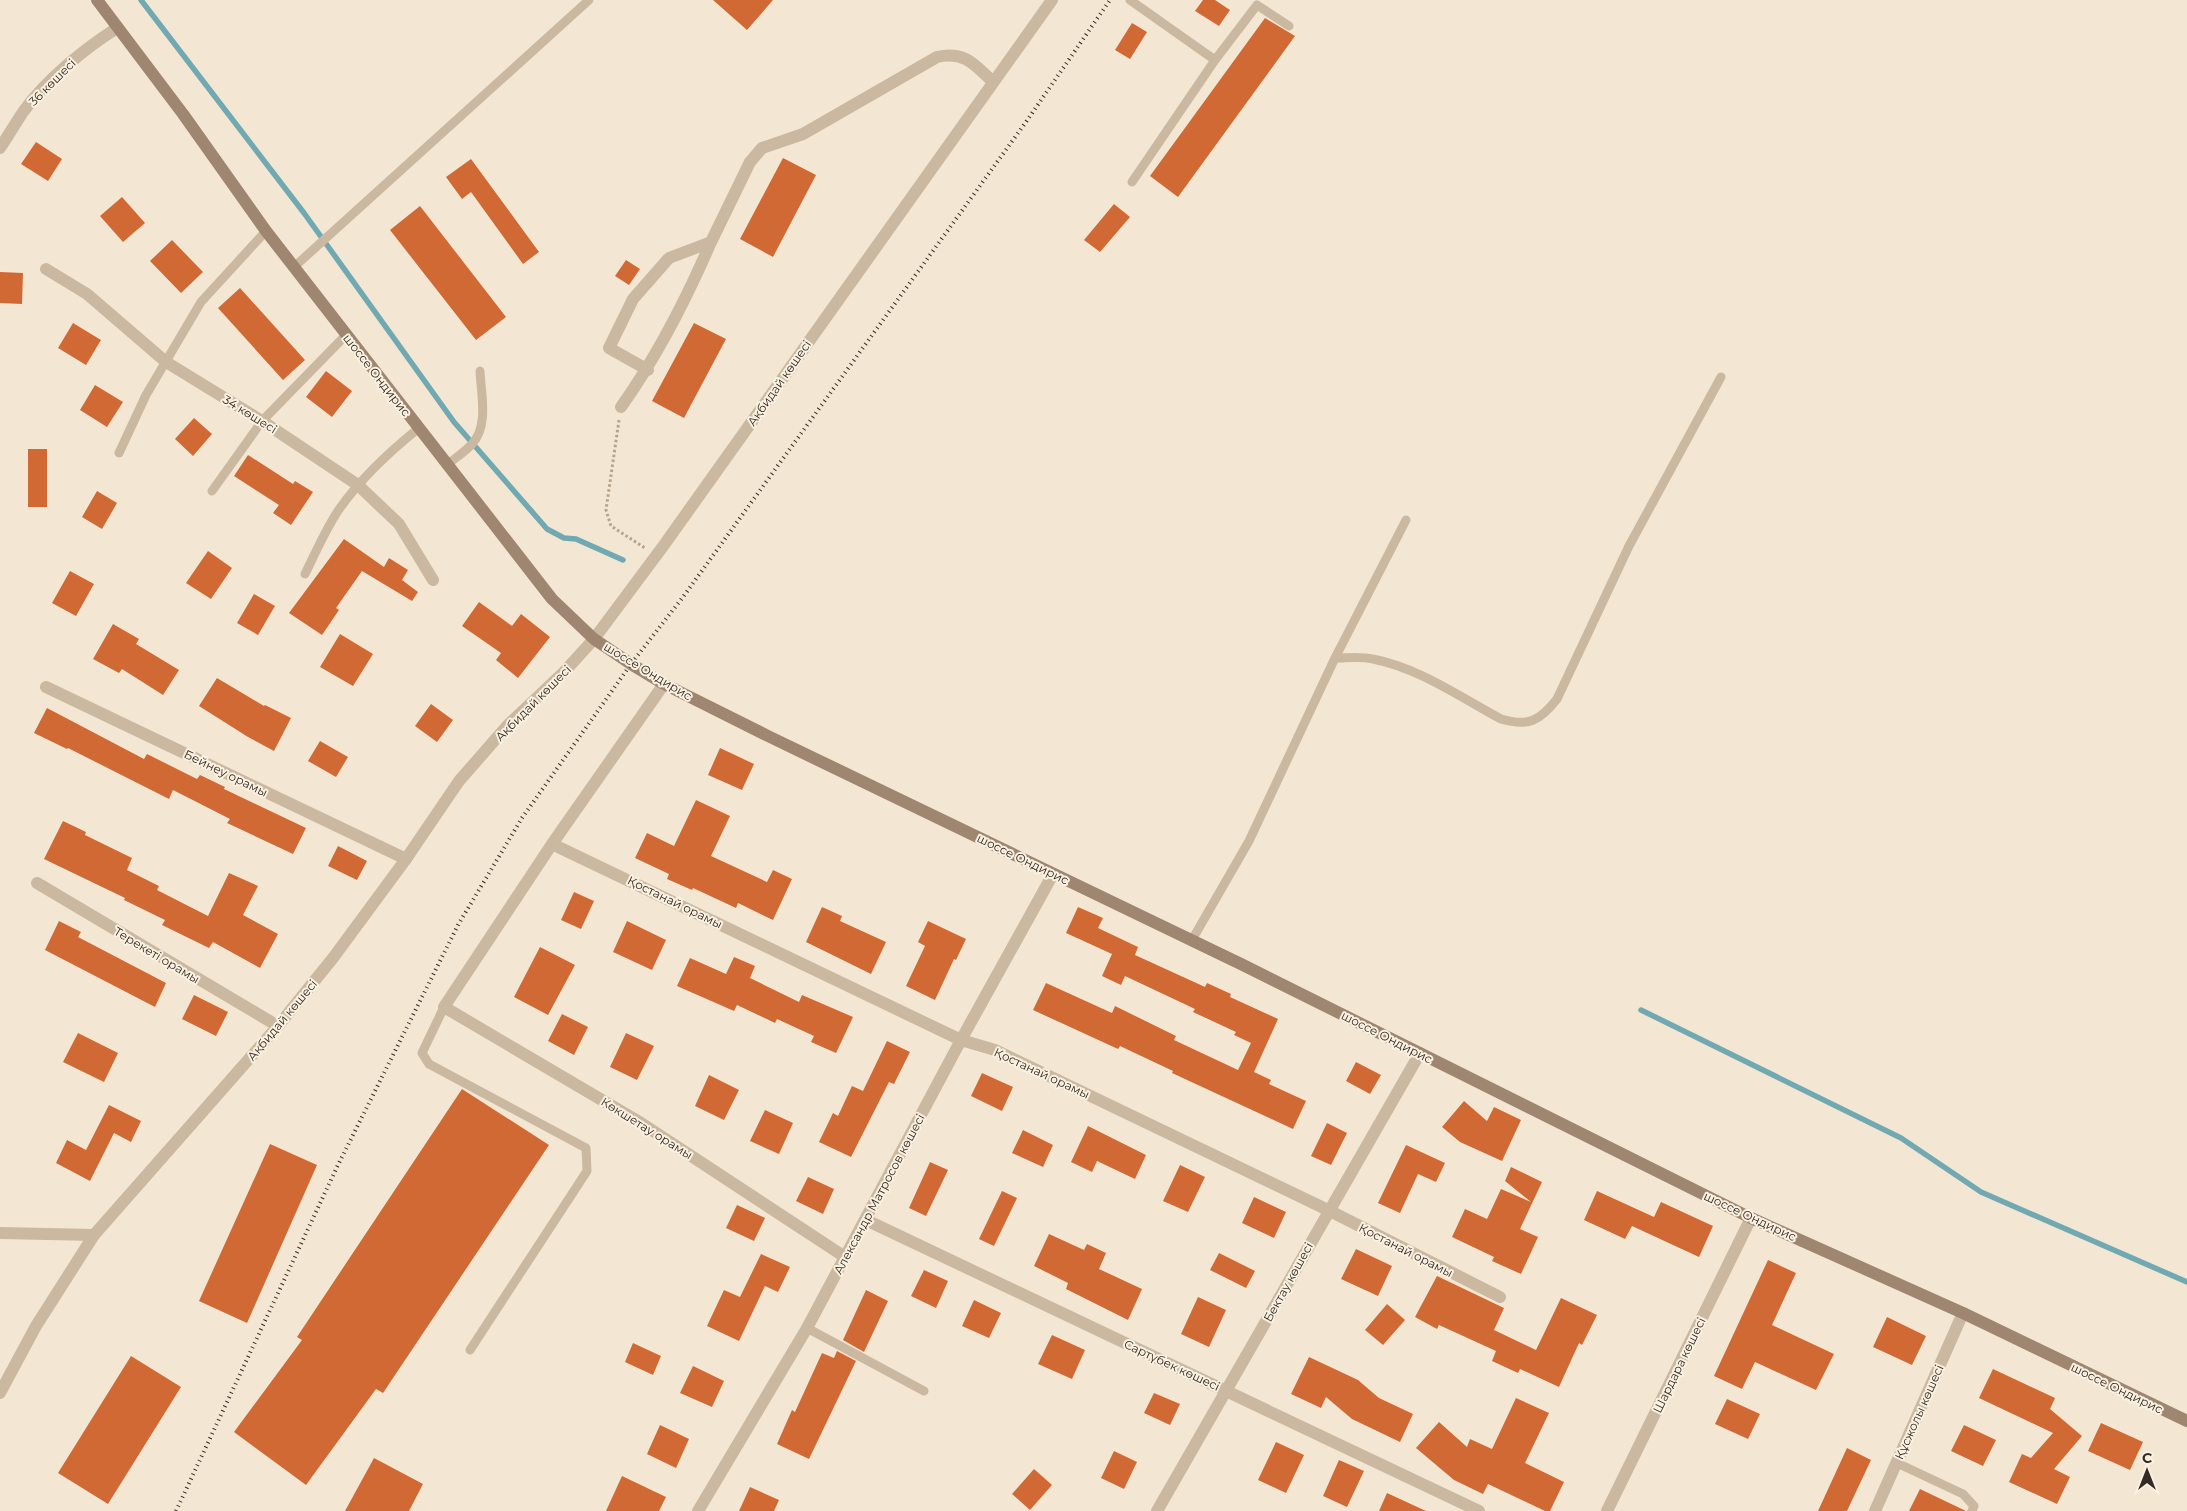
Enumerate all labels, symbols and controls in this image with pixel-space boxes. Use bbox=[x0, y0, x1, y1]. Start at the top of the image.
street label: 36 көшесі bbox=[25, 55, 79, 109]
street label: шоссе Ондирис bbox=[340, 331, 414, 419]
street label: Ақбидай көшесі bbox=[744, 337, 814, 429]
street label: 34 көшесі bbox=[220, 392, 280, 436]
street label: шоссе Ондирис bbox=[601, 639, 695, 703]
street label: Ақбидай көшесі bbox=[492, 662, 574, 744]
street label: Бейнеу орамы bbox=[182, 746, 270, 800]
street label: шоссе Ондирис bbox=[975, 830, 1072, 888]
street label: Қостанай орамы bbox=[625, 873, 725, 931]
street label: Терекеті орамы bbox=[111, 924, 203, 986]
street label: Ақбидай көшесі bbox=[244, 976, 320, 1064]
street label: шоссе Ондирис bbox=[1339, 1008, 1435, 1067]
street label: Қостанай орамы bbox=[992, 1044, 1092, 1102]
street label: Көкшетау орамы bbox=[598, 1094, 696, 1162]
street label: Александр Матросов көшесі bbox=[830, 1111, 928, 1277]
street label: шоссе Ондирис bbox=[1701, 1188, 1799, 1244]
street label: Қостанай орамы bbox=[1356, 1220, 1456, 1280]
street label: Бектау көшесі bbox=[1260, 1240, 1316, 1324]
street label: Шардара көшесі bbox=[1649, 1315, 1709, 1415]
street label: Сартүбек көшесі bbox=[1122, 1336, 1222, 1394]
street label: шоссе Ондирис bbox=[2069, 1359, 2166, 1417]
street label: Құсжолы көшесі bbox=[1891, 1362, 1947, 1462]
north arrow bbox=[2122, 1446, 2172, 1496]
text: С bbox=[2142, 1449, 2152, 1467]

